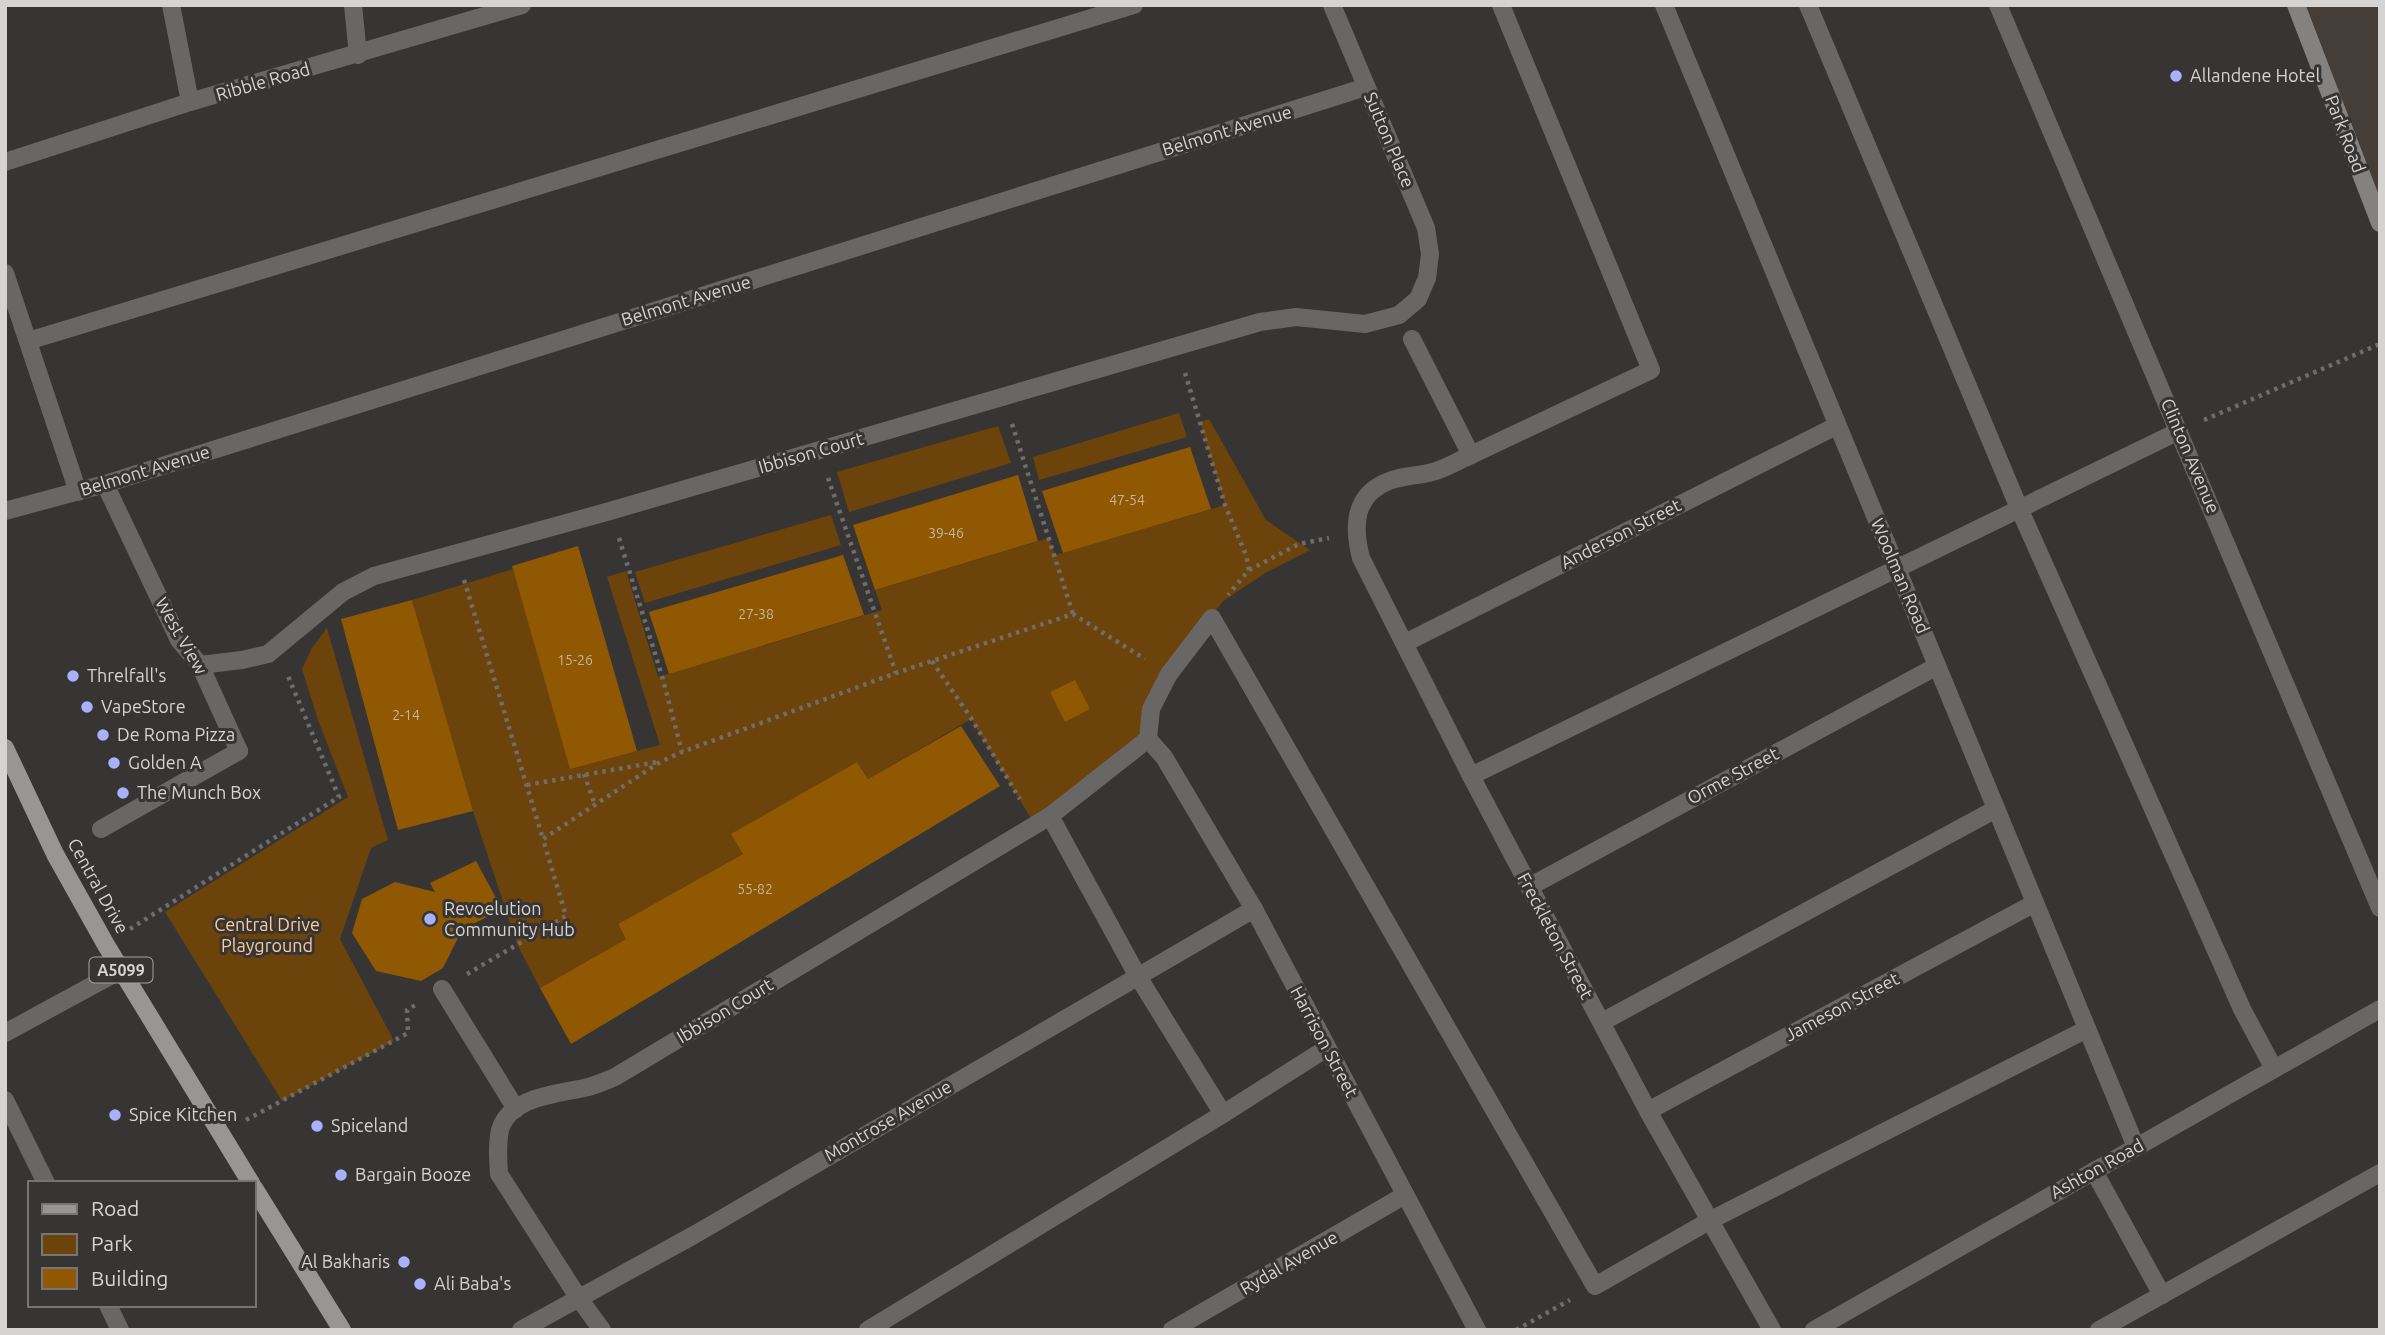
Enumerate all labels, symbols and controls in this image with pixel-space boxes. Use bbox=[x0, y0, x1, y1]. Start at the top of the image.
street label: Ribble Road bbox=[213, 58, 312, 104]
place label: Allandene Hotel bbox=[2190, 65, 2321, 85]
marker: Allandene Hotel bbox=[2168, 68, 2184, 84]
street label: Sutton Place bbox=[1361, 89, 1419, 190]
street label: Park Road bbox=[2322, 92, 2370, 175]
street label: Belmont Avenue bbox=[1160, 101, 1294, 159]
street label: Belmont Avenue bbox=[619, 271, 753, 329]
street label: Clinton Avenue bbox=[2158, 395, 2224, 516]
street label: Ibbison Court bbox=[756, 427, 866, 477]
street label: Belmont Avenue bbox=[78, 441, 212, 499]
house number: 47-54 bbox=[1109, 492, 1145, 508]
street label: Anderson Street bbox=[1557, 494, 1684, 572]
street label: Woolman Road bbox=[1868, 515, 1934, 636]
house number: 39-46 bbox=[928, 525, 964, 541]
street label: West View bbox=[152, 593, 212, 678]
house number: 27-38 bbox=[738, 606, 774, 622]
house number: 15-26 bbox=[557, 652, 593, 668]
place label: Threlfall's bbox=[87, 665, 167, 685]
marker: Threlfall's bbox=[65, 668, 81, 684]
place label: VapeStore bbox=[101, 696, 186, 716]
marker: VapeStore bbox=[79, 699, 95, 715]
house number: 2-14 bbox=[392, 707, 420, 723]
place label: De Roma Pizza bbox=[117, 724, 235, 744]
marker: De Roma Pizza bbox=[95, 727, 111, 743]
street label: Orme Street bbox=[1683, 743, 1782, 808]
place label: Golden A bbox=[128, 752, 202, 772]
marker: Golden A bbox=[106, 755, 122, 771]
place label: The Munch Box bbox=[137, 782, 261, 802]
marker: The Munch Box bbox=[115, 785, 131, 801]
street label: Central Drive bbox=[64, 834, 133, 937]
street label: Freckleton Street bbox=[1514, 869, 1598, 1002]
house number: 55-82 bbox=[737, 881, 773, 897]
place label: Revoelution Community Hub bbox=[444, 898, 575, 939]
marker: Revoelution Community Hub bbox=[422, 911, 438, 927]
park label: Central Drive Playground bbox=[214, 914, 320, 955]
road number: A5099 bbox=[90, 958, 152, 982]
street label: Jameson Street bbox=[1781, 968, 1902, 1045]
street label: Ibbison Court bbox=[673, 974, 776, 1047]
street label: Harrison Street bbox=[1287, 983, 1363, 1100]
street label: Montrose Avenue bbox=[820, 1076, 955, 1165]
place label: Spice Kitchen bbox=[129, 1104, 237, 1124]
marker: Spice Kitchen bbox=[107, 1107, 123, 1123]
place label: Spiceland bbox=[331, 1115, 408, 1135]
marker: Spiceland bbox=[309, 1118, 325, 1134]
street label: Ashton Road bbox=[2046, 1134, 2147, 1202]
place label: Bargain Booze bbox=[355, 1164, 471, 1184]
marker: Bargain Booze bbox=[333, 1167, 349, 1183]
legend bbox=[28, 1181, 256, 1307]
text: Road bbox=[91, 1196, 139, 1220]
street label: Rydal Avenue bbox=[1236, 1226, 1341, 1298]
text: Park bbox=[91, 1231, 133, 1255]
place label: Al Bakharis bbox=[301, 1251, 390, 1271]
marker: Al Bakharis bbox=[396, 1254, 412, 1270]
text: Building bbox=[91, 1266, 168, 1290]
place label: Ali Baba's bbox=[434, 1273, 511, 1293]
marker: Ali Baba's bbox=[412, 1276, 428, 1292]

